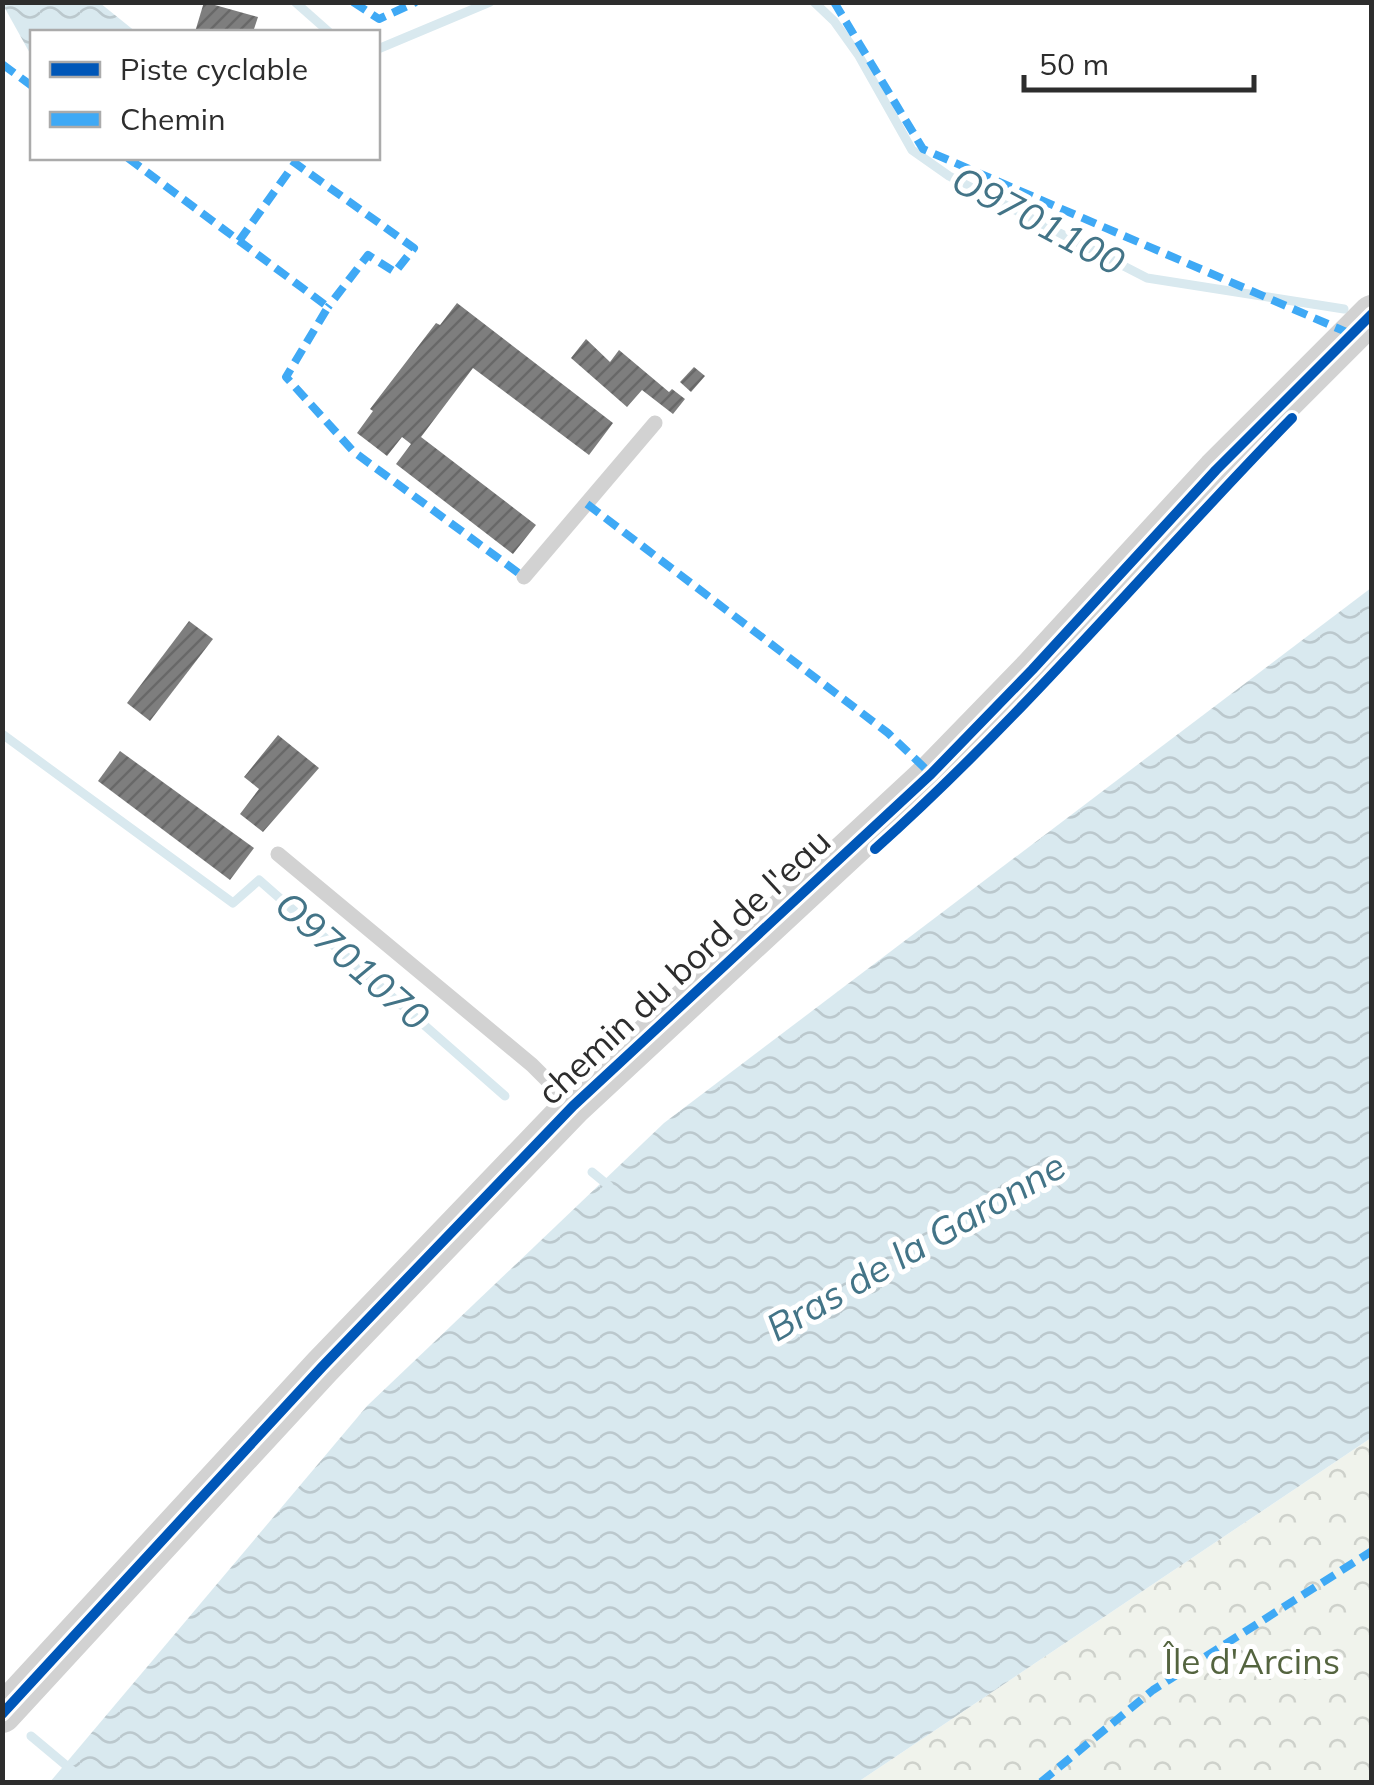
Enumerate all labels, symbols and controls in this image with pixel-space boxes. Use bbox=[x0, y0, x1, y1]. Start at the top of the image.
legend bbox=[30, 30, 380, 160]
scale bar bbox=[1024, 30, 1254, 92]
text: 50 m bbox=[1039, 45, 1109, 83]
text: Piste cyclable bbox=[120, 50, 308, 88]
text: Chemin bbox=[120, 100, 225, 138]
water label: O9701100 bbox=[944, 155, 1133, 286]
street label: chemin du bord de l'eau bbox=[528, 819, 839, 1114]
water label: O9701070 bbox=[266, 880, 440, 1040]
water label: Bras de la Garonne bbox=[757, 1141, 1074, 1351]
park label: Île d'Arcins bbox=[1162, 1639, 1340, 1683]

